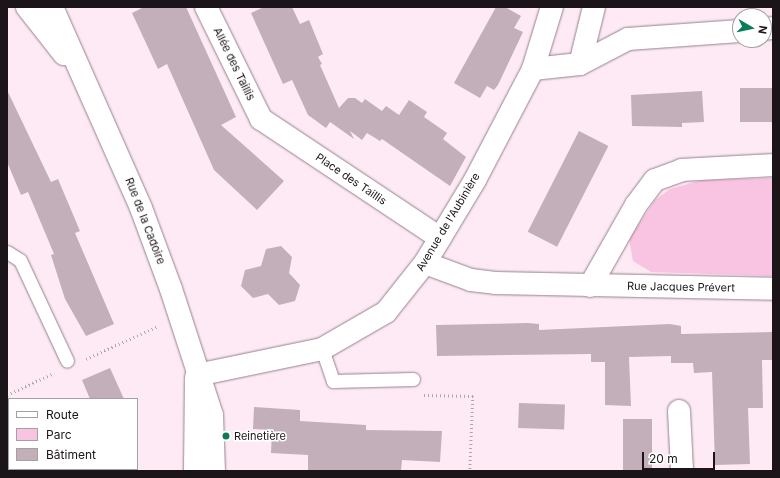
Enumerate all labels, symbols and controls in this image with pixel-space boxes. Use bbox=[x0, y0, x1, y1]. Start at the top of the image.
north arrow bbox=[732, 8, 772, 48]
text: N bbox=[755, 24, 770, 35]
street label: Allée des Taillis bbox=[211, 25, 257, 103]
street label: Place des Taillis bbox=[313, 150, 389, 208]
street label: Avenue de l'Aubinière bbox=[413, 170, 483, 274]
street label: Rue de la Cadoire bbox=[122, 176, 168, 266]
street label: Rue Jacques Prévert bbox=[627, 279, 735, 295]
legend bbox=[8, 398, 138, 470]
text: Route bbox=[46, 407, 79, 422]
text: Parc bbox=[46, 427, 72, 442]
place label: Reinetière bbox=[234, 429, 286, 443]
marker: Reinetière bbox=[221, 431, 231, 441]
scale bar bbox=[644, 444, 717, 470]
text: Bâtiment bbox=[46, 447, 96, 462]
text: 20 m bbox=[649, 451, 678, 466]

